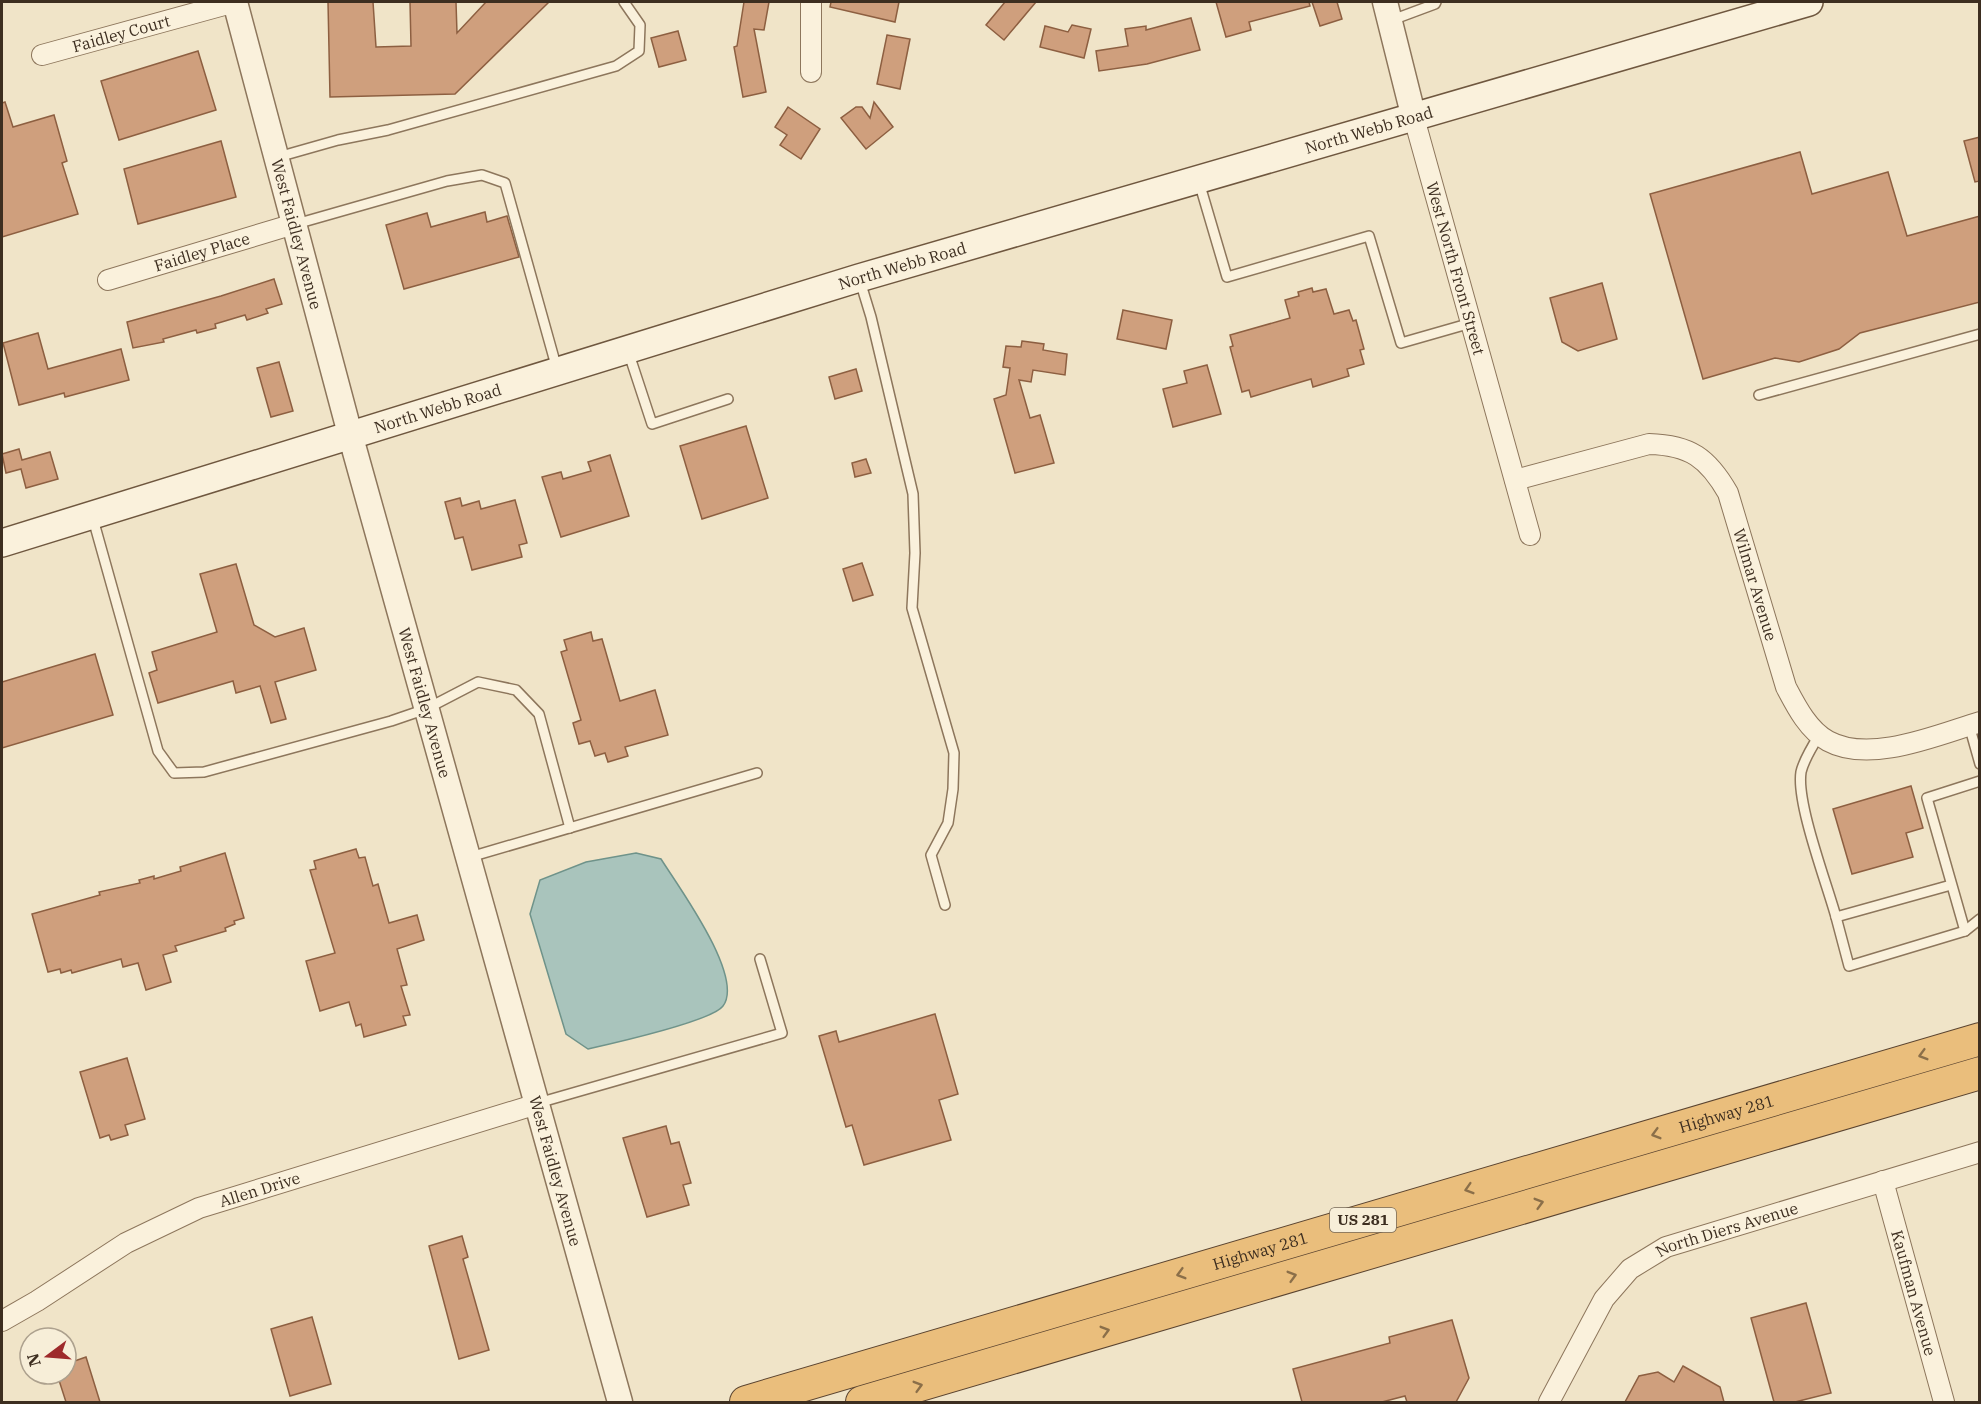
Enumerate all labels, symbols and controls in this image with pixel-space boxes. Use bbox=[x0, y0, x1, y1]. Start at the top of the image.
street label: Faidley Court bbox=[70, 10, 173, 56]
street label: North Webb Road bbox=[1303, 102, 1436, 158]
street label: West Faidley Avenue bbox=[267, 156, 326, 311]
street label: West North Front Street bbox=[1422, 179, 1489, 357]
street label: Faidley Place bbox=[152, 228, 252, 276]
street label: North Webb Road bbox=[836, 237, 969, 294]
street label: North Webb Road bbox=[371, 379, 504, 437]
street label: Wilmar Avenue bbox=[1729, 526, 1782, 643]
street label: West Faidley Avenue bbox=[394, 625, 455, 780]
one-way arrow bbox=[1918, 1048, 1929, 1060]
street label: Highway 281 bbox=[1677, 1090, 1776, 1137]
street label: West Faidley Avenue bbox=[525, 1093, 586, 1248]
one-way arrow bbox=[1651, 1127, 1662, 1139]
street label: Allen Drive bbox=[217, 1168, 302, 1211]
one-way arrow bbox=[1464, 1182, 1475, 1194]
one-way arrow bbox=[1534, 1198, 1544, 1210]
street label: North Diers Avenue bbox=[1652, 1198, 1800, 1261]
road number: US 281 bbox=[1330, 1208, 1396, 1232]
street label: Highway 281 bbox=[1210, 1227, 1310, 1274]
street label: Kaufman Avenue bbox=[1887, 1228, 1941, 1358]
one-way arrow bbox=[1176, 1267, 1187, 1279]
one-way arrow bbox=[1286, 1271, 1297, 1283]
north arrow bbox=[18, 1326, 78, 1386]
one-way arrow bbox=[1099, 1326, 1110, 1338]
text: N bbox=[22, 1351, 45, 1369]
one-way arrow bbox=[912, 1381, 923, 1393]

